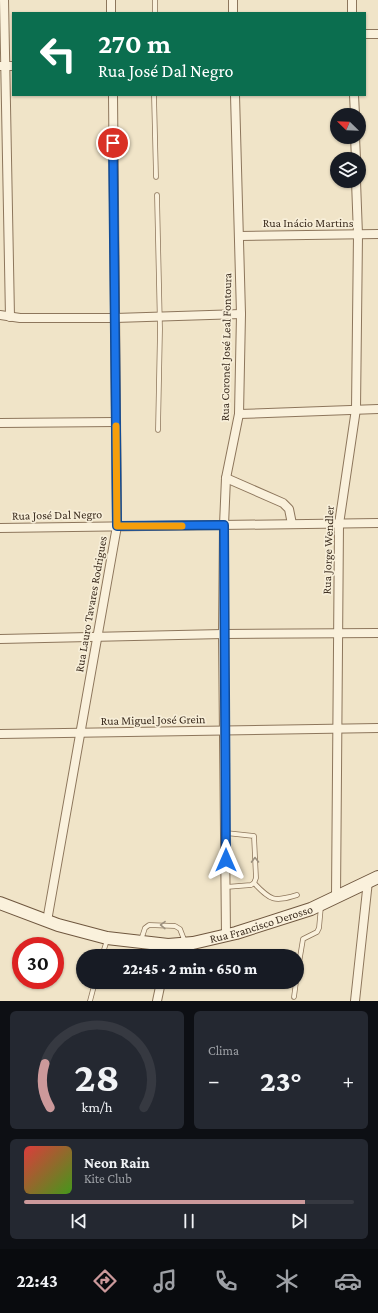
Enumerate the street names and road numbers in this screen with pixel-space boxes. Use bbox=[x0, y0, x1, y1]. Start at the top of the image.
street label: Rua Inácio Martins bbox=[263, 216, 354, 230]
street label: Rua Coronel José Leal Fontoura bbox=[218, 272, 234, 421]
street label: Rua Jorge Wendler bbox=[319, 505, 337, 595]
street label: Rua José Dal Negro bbox=[12, 507, 102, 523]
street label: Rua Lauro Tavares Rodrigues bbox=[72, 535, 110, 673]
street label: Rua Miguel José Grein bbox=[100, 712, 206, 728]
street label: Rua Francisco Derosso bbox=[208, 902, 315, 946]

